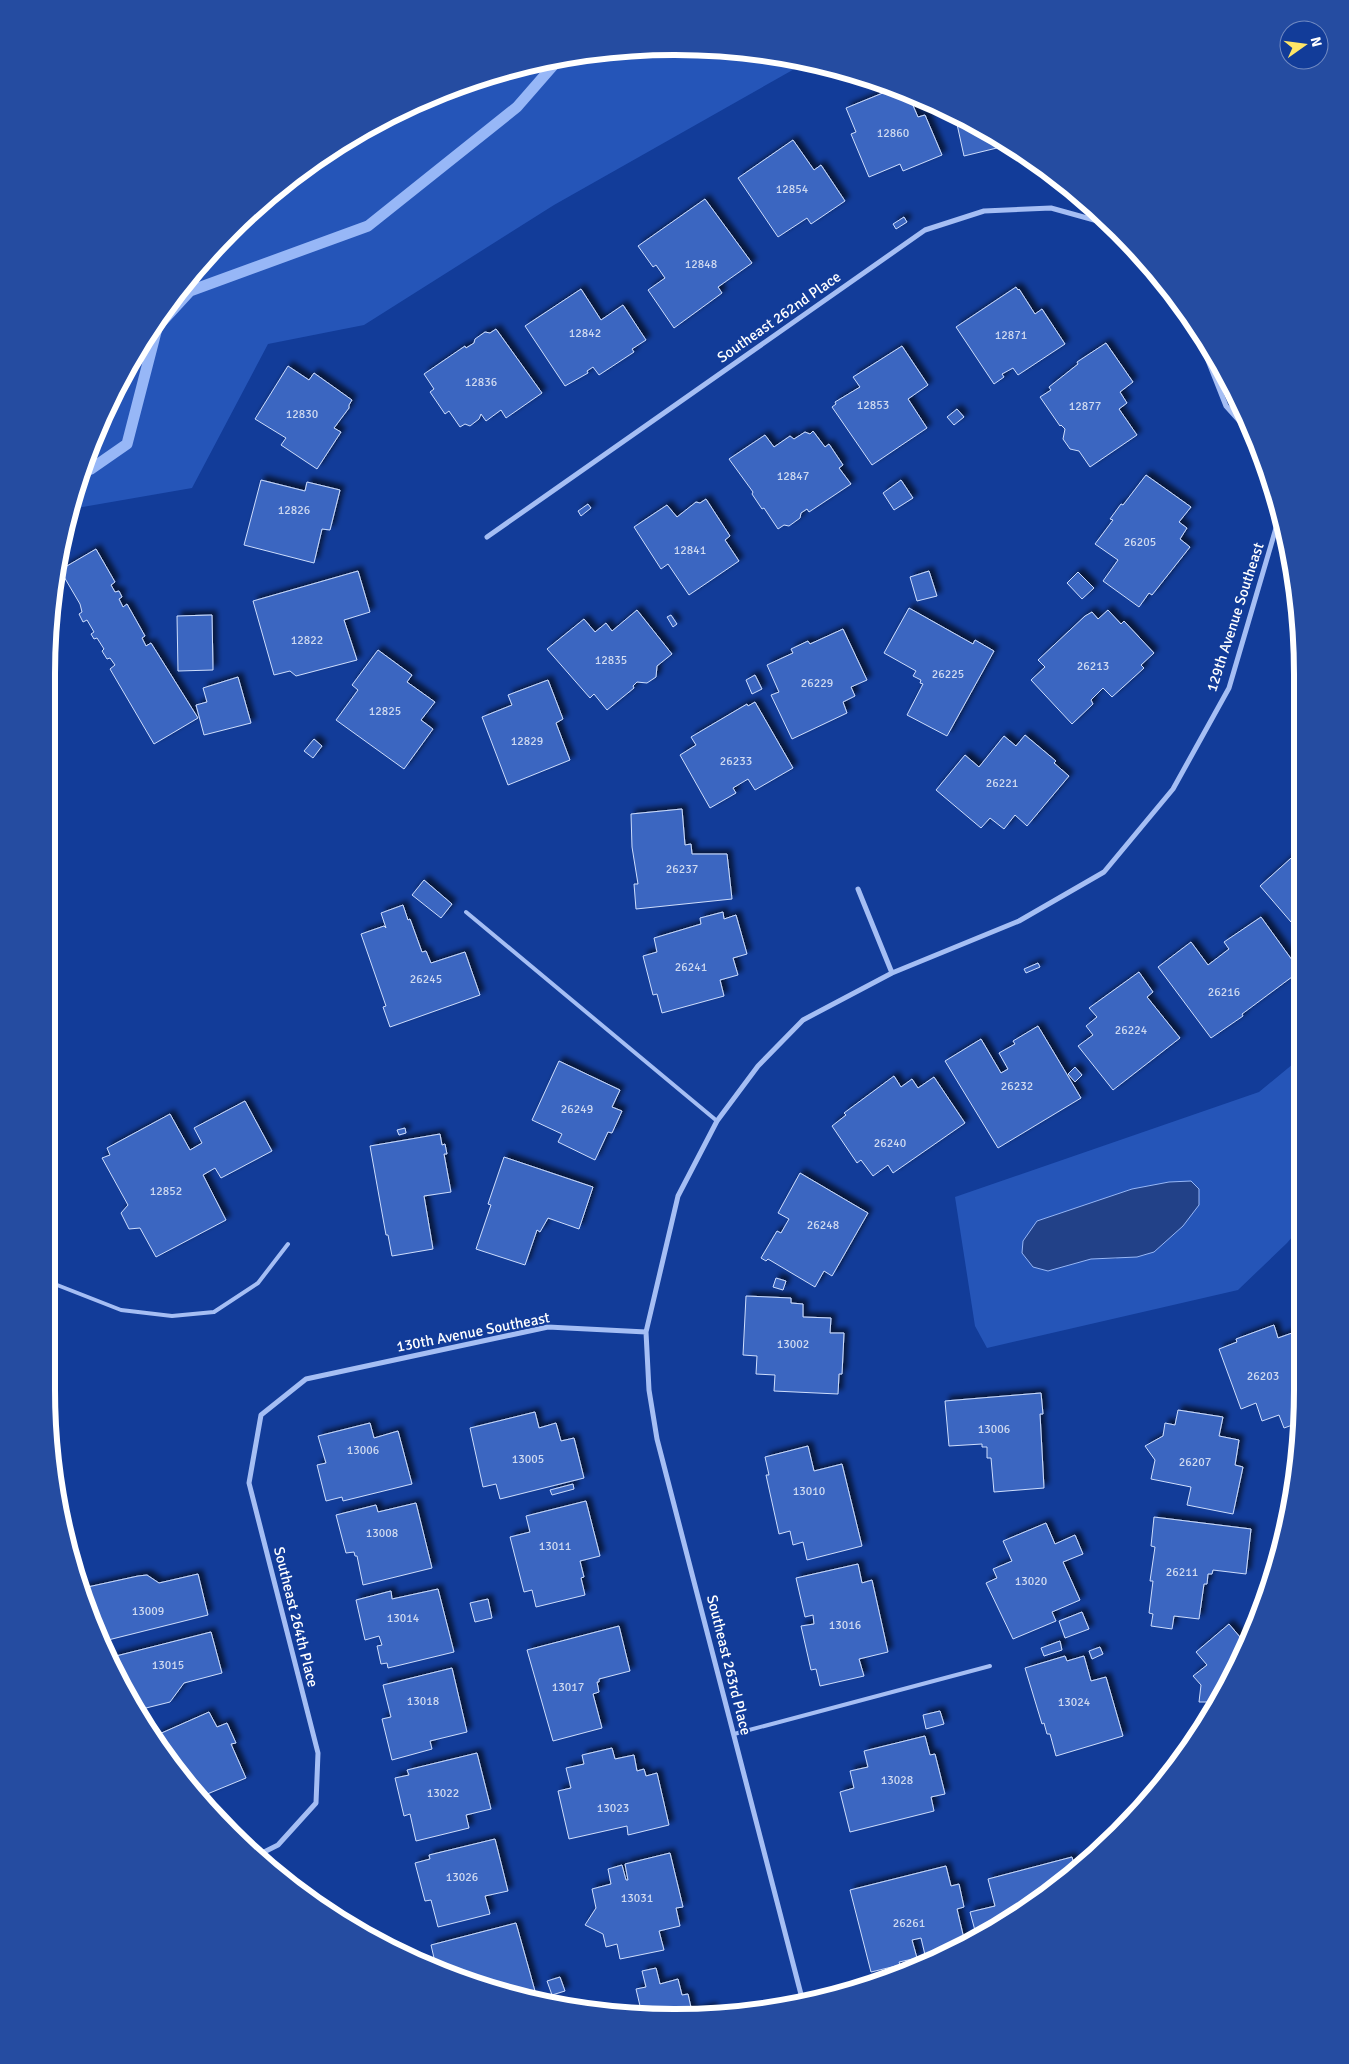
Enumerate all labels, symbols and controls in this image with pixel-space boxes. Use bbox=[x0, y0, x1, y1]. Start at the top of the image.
north arrow bbox=[1279, 20, 1329, 70]
text: N bbox=[1307, 35, 1326, 49]
house number: 12860 bbox=[877, 126, 909, 141]
house number: 12854 bbox=[776, 182, 809, 197]
house number: 12848 bbox=[685, 257, 717, 272]
street label: Southeast 262nd Place bbox=[714, 268, 844, 366]
house number: 12842 bbox=[569, 326, 601, 341]
house number: 12871 bbox=[995, 328, 1027, 343]
house number: 12836 bbox=[465, 375, 497, 390]
house number: 12853 bbox=[857, 398, 889, 413]
house number: 12877 bbox=[1069, 399, 1101, 414]
house number: 12830 bbox=[286, 407, 318, 422]
house number: 12847 bbox=[777, 469, 809, 484]
house number: 12826 bbox=[278, 503, 310, 518]
house number: 26205 bbox=[1124, 535, 1156, 550]
street label: 129th Avenue Southeast bbox=[1202, 540, 1268, 694]
house number: 12841 bbox=[674, 543, 706, 558]
house number: 12822 bbox=[291, 633, 323, 648]
house number: 12835 bbox=[595, 653, 627, 668]
house number: 26213 bbox=[1077, 659, 1109, 674]
house number: 26225 bbox=[932, 667, 964, 682]
house number: 26229 bbox=[801, 676, 833, 691]
house number: 12825 bbox=[369, 704, 401, 719]
house number: 12829 bbox=[511, 734, 543, 749]
house number: 26233 bbox=[720, 754, 752, 769]
house number: 26221 bbox=[986, 776, 1018, 791]
house number: 26237 bbox=[666, 862, 698, 877]
house number: 26241 bbox=[675, 960, 707, 975]
house number: 26245 bbox=[410, 972, 442, 987]
house number: 26216 bbox=[1208, 985, 1240, 1000]
house number: 26224 bbox=[1115, 1023, 1148, 1038]
house number: 26232 bbox=[1001, 1079, 1033, 1094]
house number: 26249 bbox=[561, 1102, 593, 1117]
house number: 26240 bbox=[874, 1136, 906, 1151]
house number: 12852 bbox=[150, 1184, 182, 1199]
house number: 26248 bbox=[807, 1218, 839, 1233]
street label: 130th Avenue Southeast bbox=[395, 1308, 551, 1356]
house number: 13002 bbox=[777, 1337, 809, 1352]
house number: 26203 bbox=[1247, 1369, 1279, 1384]
house number: 13006 bbox=[978, 1422, 1010, 1437]
house number: 13006 bbox=[347, 1443, 379, 1458]
house number: 13005 bbox=[512, 1452, 544, 1467]
house number: 26207 bbox=[1179, 1455, 1211, 1470]
house number: 13010 bbox=[793, 1484, 825, 1499]
house number: 13008 bbox=[366, 1526, 398, 1541]
house number: 13011 bbox=[539, 1539, 571, 1554]
street label: Southeast 264th Place bbox=[270, 1545, 322, 1689]
house number: 26211 bbox=[1166, 1565, 1198, 1580]
house number: 13020 bbox=[1015, 1574, 1047, 1589]
street label: Southeast 263rd Place bbox=[703, 1593, 755, 1737]
house number: 13009 bbox=[132, 1604, 164, 1619]
house number: 13014 bbox=[387, 1611, 420, 1626]
house number: 13016 bbox=[829, 1618, 861, 1633]
house number: 13015 bbox=[152, 1658, 184, 1673]
house number: 13017 bbox=[552, 1680, 584, 1695]
house number: 13018 bbox=[407, 1694, 439, 1709]
house number: 13024 bbox=[1058, 1695, 1091, 1710]
house number: 13028 bbox=[881, 1773, 913, 1788]
house number: 13022 bbox=[427, 1786, 459, 1801]
house number: 13023 bbox=[597, 1801, 629, 1816]
house number: 13026 bbox=[446, 1870, 478, 1885]
house number: 13031 bbox=[621, 1891, 653, 1906]
house number: 26261 bbox=[893, 1916, 925, 1931]

